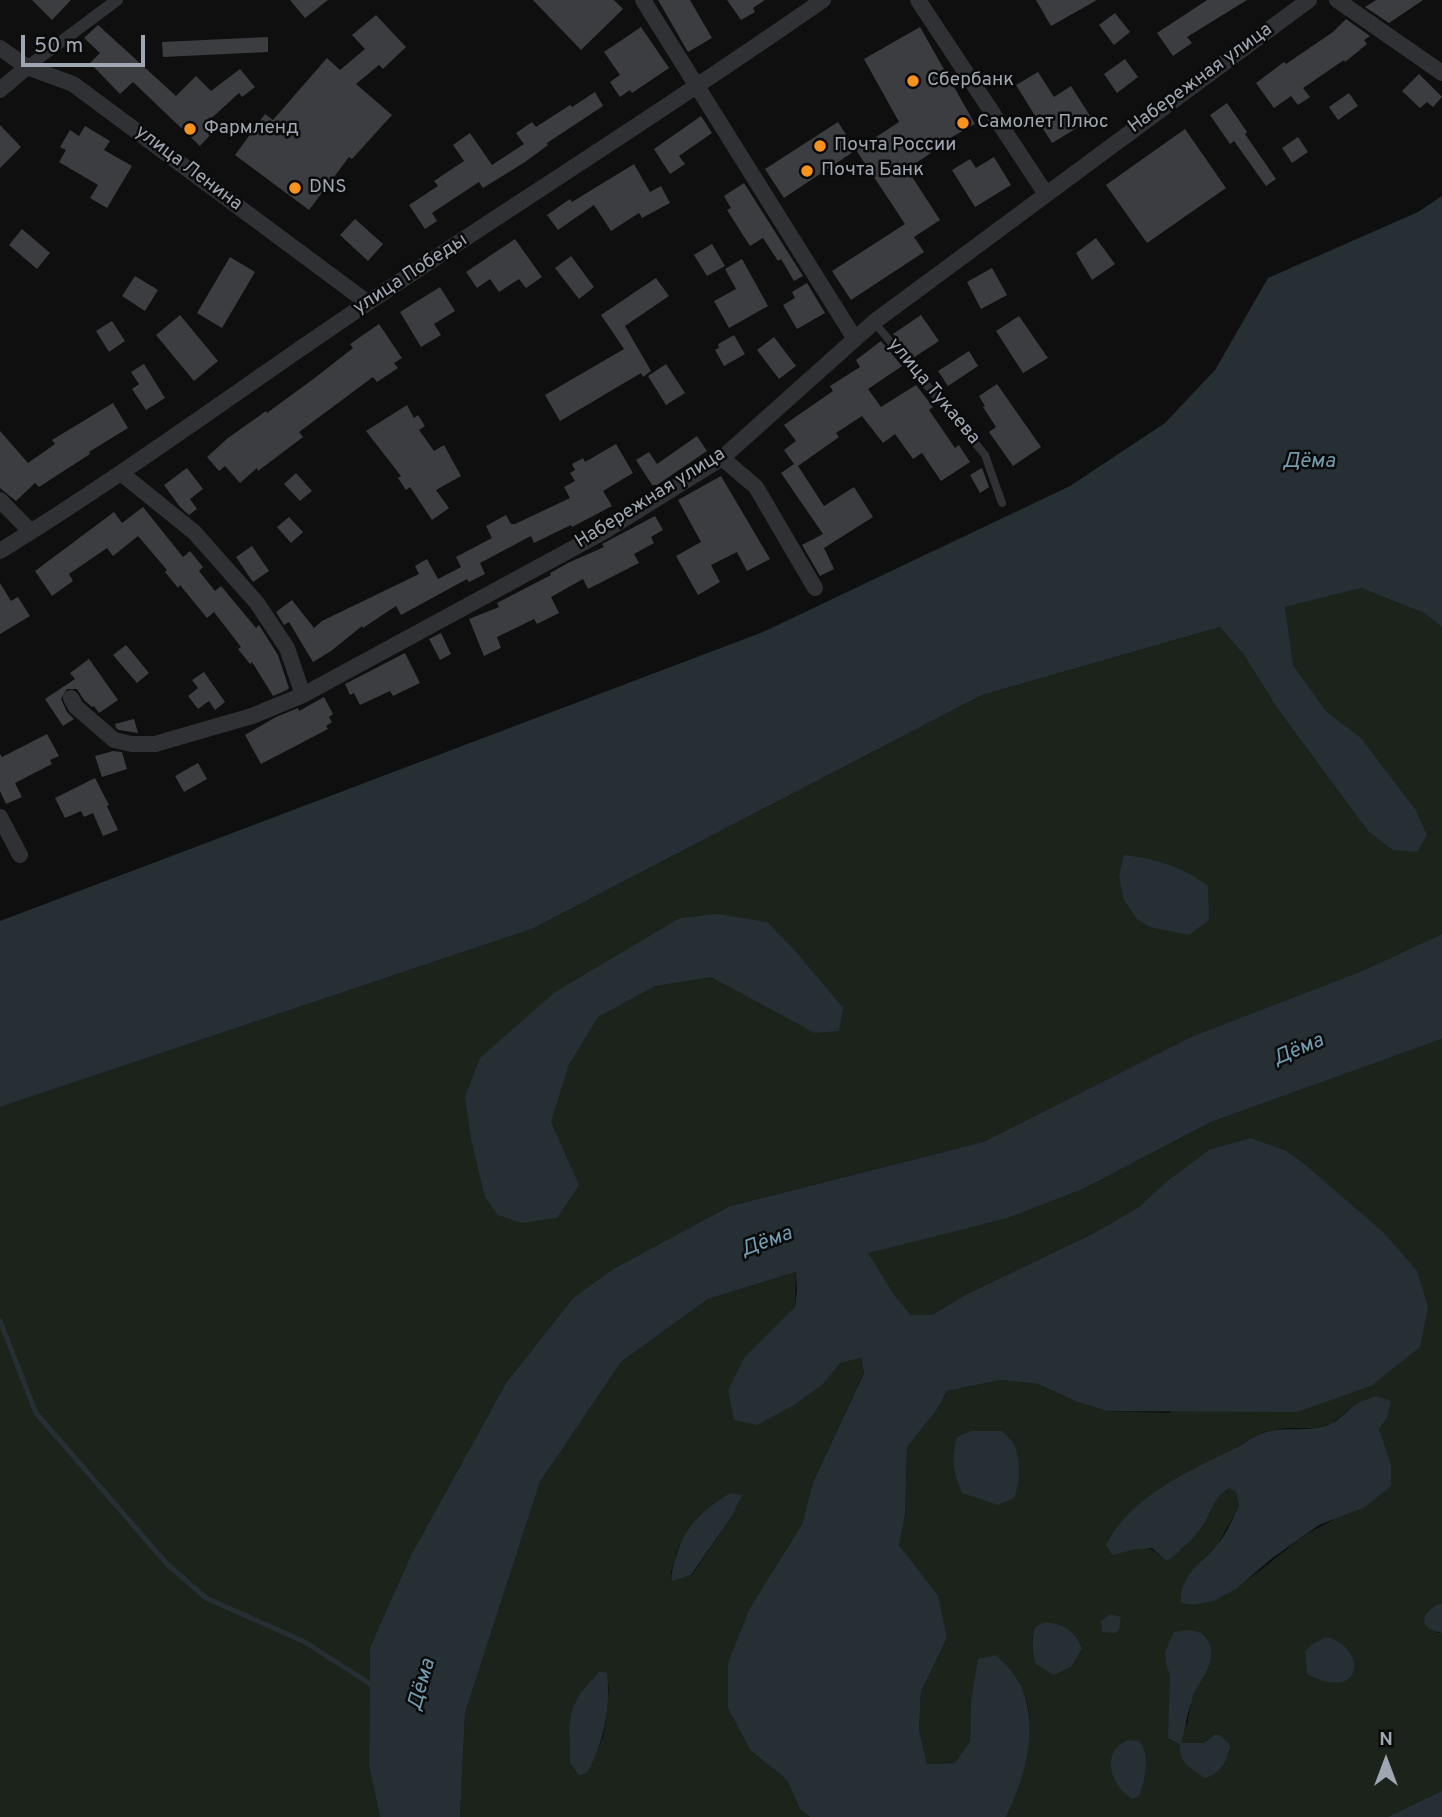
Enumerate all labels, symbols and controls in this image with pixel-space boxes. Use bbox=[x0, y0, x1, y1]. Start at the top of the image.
street label: Набережная улица bbox=[1125, 19, 1277, 139]
scale bar bbox=[24, 21, 149, 65]
text: 50 m bbox=[34, 33, 83, 60]
place label: Сбербанк bbox=[927, 70, 1014, 92]
marker: Сбербанк bbox=[905, 73, 921, 89]
place label: Самолет Плюс bbox=[977, 112, 1108, 134]
marker: Самолет Плюс bbox=[955, 115, 971, 131]
place label: Фармленд bbox=[204, 118, 299, 140]
street label: улица Ленина bbox=[130, 121, 246, 217]
marker: Фармленд bbox=[182, 121, 198, 137]
place label: Почта России bbox=[834, 135, 956, 157]
marker: Почта России bbox=[812, 138, 828, 154]
place label: Почта Банк bbox=[821, 160, 924, 182]
marker: Почта Банк bbox=[799, 163, 815, 179]
place label: DNS bbox=[309, 177, 347, 199]
marker: DNS bbox=[287, 180, 303, 196]
street label: улица Победы bbox=[350, 230, 472, 320]
street label: улица Тукаева bbox=[882, 334, 984, 450]
street label: Набережная улица bbox=[572, 444, 730, 554]
water label: Дёма bbox=[1283, 450, 1335, 476]
water label: Дёма bbox=[1270, 1029, 1328, 1073]
water label: Дёма bbox=[738, 1222, 796, 1264]
water label: Дёма bbox=[404, 1656, 442, 1714]
north arrow bbox=[1351, 1726, 1421, 1796]
text: N bbox=[1379, 1728, 1393, 1752]

